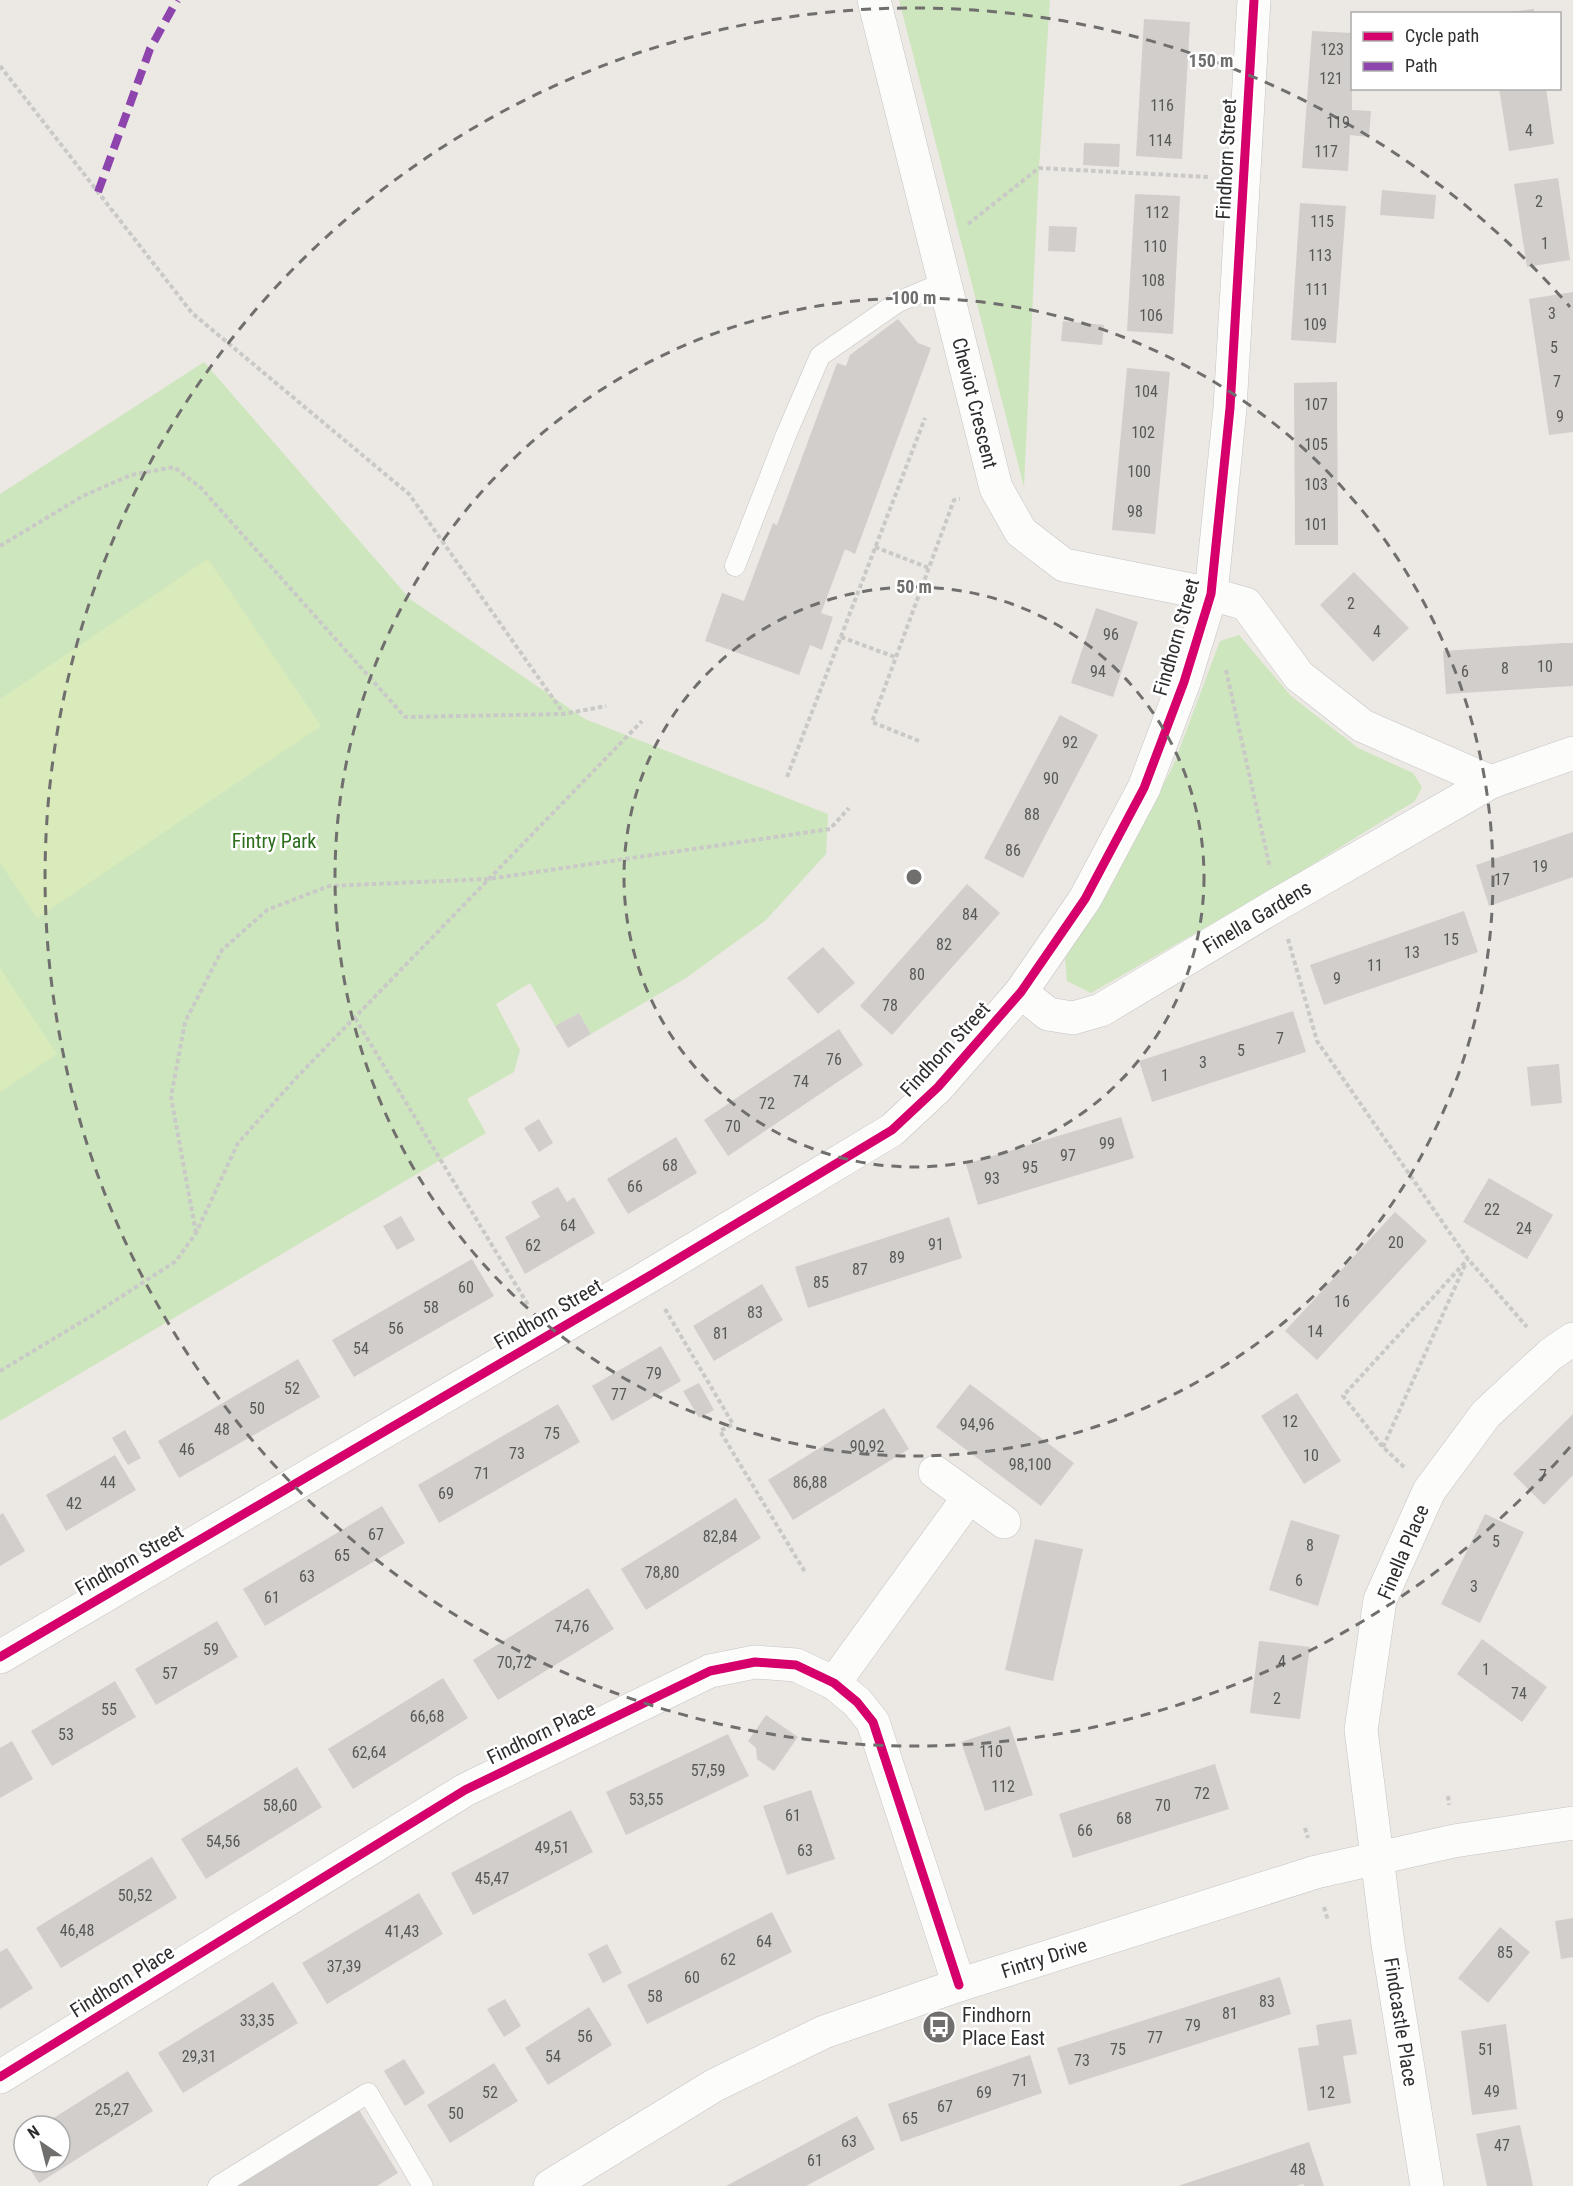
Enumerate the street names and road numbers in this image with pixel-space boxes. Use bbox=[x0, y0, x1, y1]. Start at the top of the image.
street label: Findhorn Street bbox=[1211, 98, 1241, 220]
street label: Cheviot Crescent bbox=[947, 335, 1003, 471]
street label: Findhorn Street bbox=[1148, 576, 1204, 698]
street label: Finella Gardens bbox=[1199, 875, 1315, 959]
street label: Findhorn Street bbox=[895, 997, 995, 1101]
street label: Findhorn Street bbox=[490, 1273, 606, 1355]
street label: Finella Place bbox=[1372, 1501, 1434, 1603]
street label: Findhorn Street bbox=[71, 1519, 187, 1601]
street label: Findhorn Place bbox=[483, 1696, 599, 1770]
street label: Fintry Drive bbox=[998, 1933, 1090, 1983]
street label: Findhorn Place bbox=[66, 1940, 178, 2022]
street label: Findcastle Place bbox=[1379, 1956, 1423, 2088]

